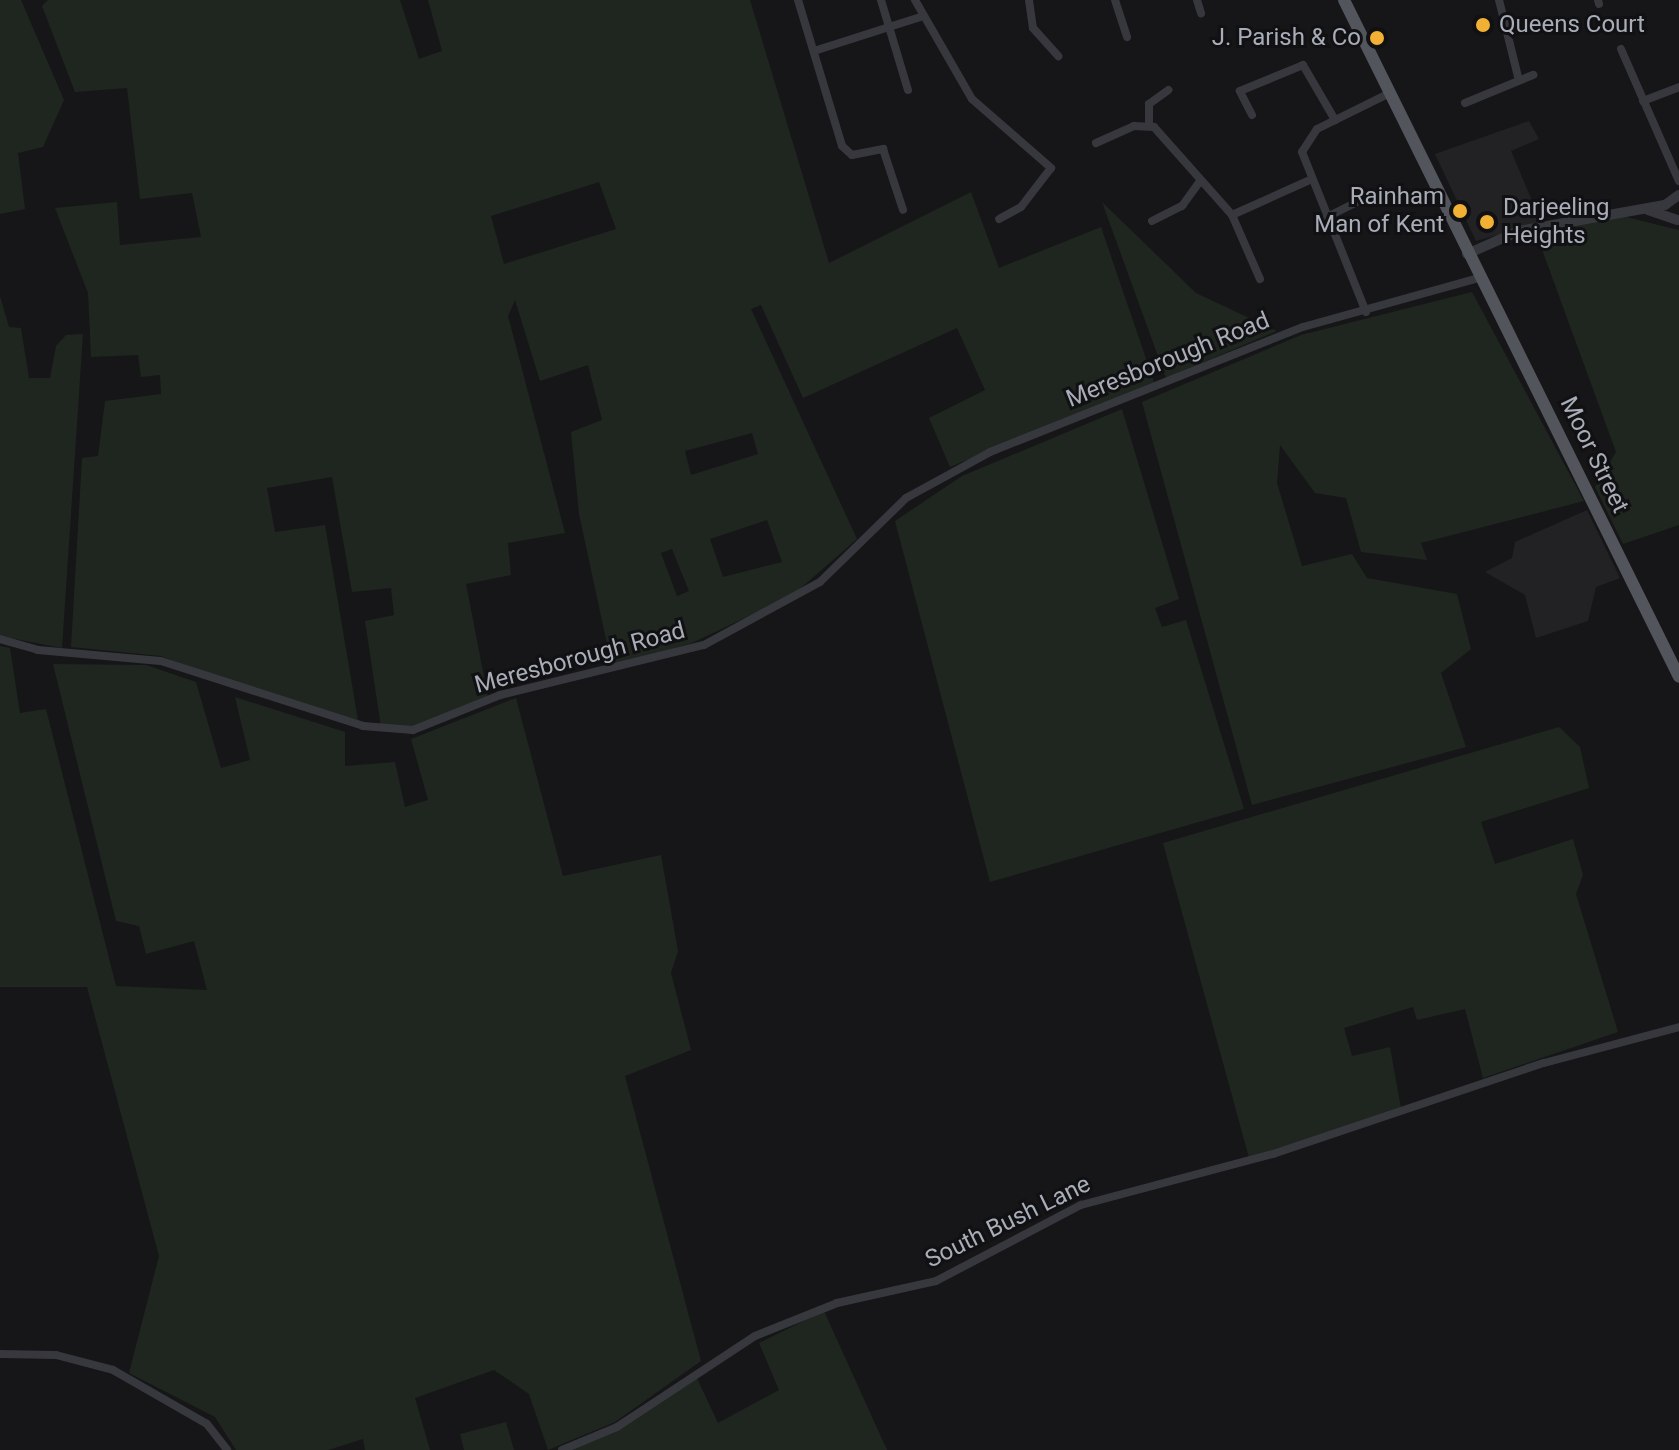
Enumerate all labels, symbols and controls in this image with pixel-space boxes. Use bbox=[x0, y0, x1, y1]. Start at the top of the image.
place label: Queens Court bbox=[1499, 11, 1645, 39]
marker: Queens Court bbox=[1474, 16, 1492, 34]
place label: J. Parish & Co bbox=[1212, 24, 1361, 52]
marker: J. Parish & Co bbox=[1368, 29, 1386, 47]
place label: Rainham Man of Kent bbox=[1314, 183, 1444, 239]
place label: Darjeeling Heights bbox=[1503, 194, 1610, 250]
marker: Rainham Man of Kent bbox=[1451, 202, 1469, 220]
marker: Darjeeling Heights bbox=[1478, 213, 1496, 231]
street label: Meresborough Road bbox=[1062, 306, 1274, 414]
street label: Moor Street bbox=[1553, 392, 1635, 518]
street label: Meresborough Road bbox=[472, 616, 688, 700]
street label: South Bush Lane bbox=[921, 1170, 1095, 1274]

